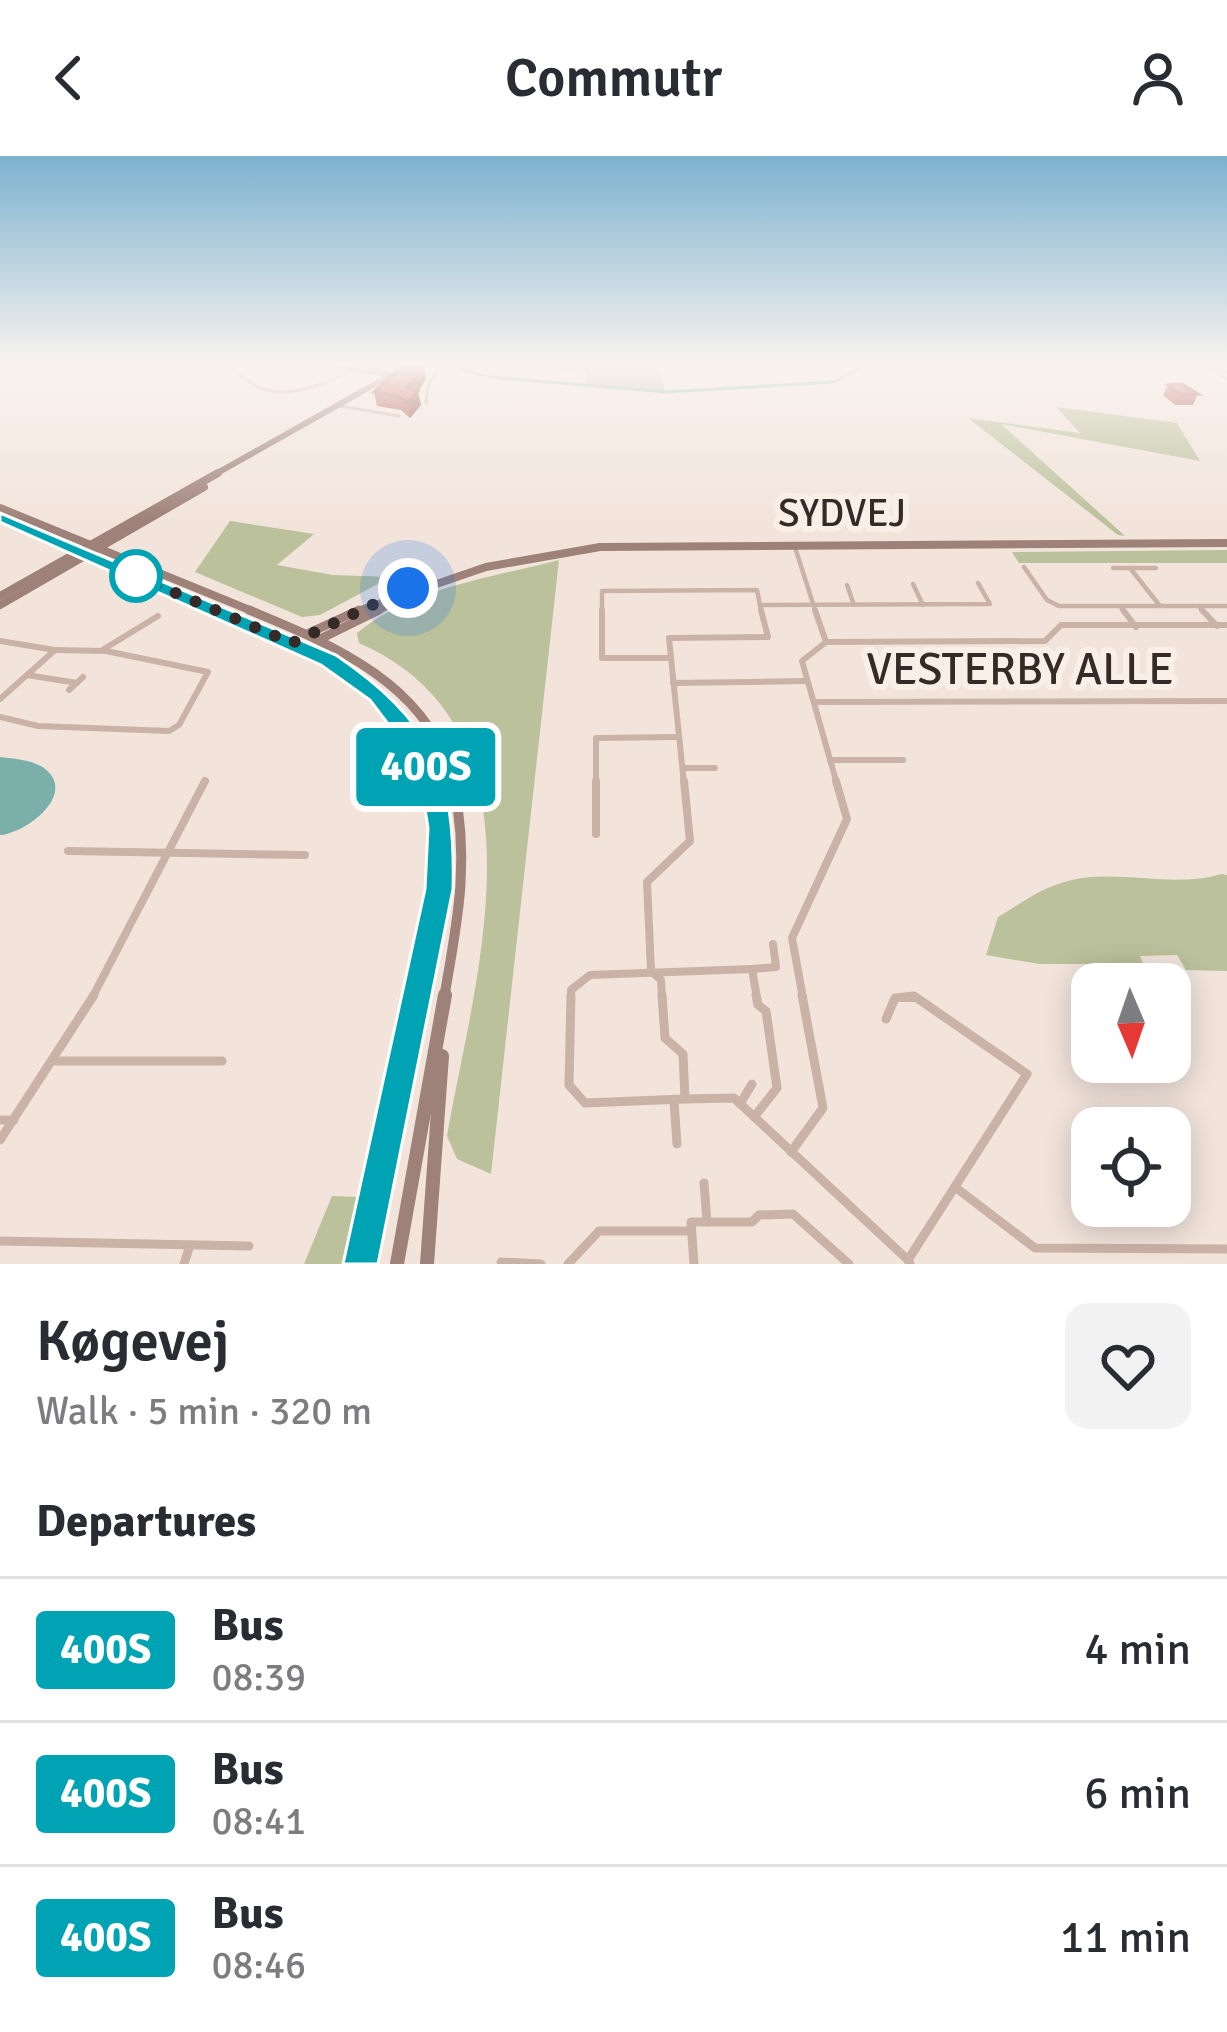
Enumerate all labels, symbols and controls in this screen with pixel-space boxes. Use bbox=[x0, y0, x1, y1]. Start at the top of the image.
icon: back bbox=[36, 45, 102, 111]
text: Commutr bbox=[505, 45, 722, 112]
icon: person bbox=[1125, 45, 1191, 111]
street label: SYDVEJ bbox=[778, 489, 906, 537]
unlabelled marker bbox=[111, 551, 161, 601]
your location bbox=[378, 558, 438, 618]
street label: VESTERBY ALLE bbox=[866, 642, 1174, 697]
line badge: 400S bbox=[342, 728, 510, 806]
text: 400S bbox=[380, 741, 472, 792]
north arrow bbox=[1071, 963, 1191, 1083]
map controls bbox=[1071, 963, 1191, 1227]
button: locate bbox=[1071, 1107, 1191, 1227]
button: heart bbox=[1065, 1303, 1191, 1429]
text: Køgevej bbox=[36, 1306, 229, 1377]
text: Walk · 5 min · 320 m bbox=[36, 1387, 372, 1435]
text: Departures bbox=[36, 1494, 256, 1549]
text: Bus bbox=[211, 1598, 284, 1653]
text: 4 min bbox=[1084, 1622, 1191, 1677]
text: 400S bbox=[60, 1624, 151, 1675]
text: 08:39 bbox=[211, 1653, 306, 1701]
text: Bus bbox=[211, 1742, 284, 1797]
text: 6 min bbox=[1084, 1766, 1191, 1821]
text: 400S bbox=[60, 1768, 151, 1819]
text: 08:41 bbox=[211, 1797, 306, 1845]
text: Bus bbox=[211, 1886, 284, 1941]
text: 11 min bbox=[1060, 1910, 1191, 1965]
text: 400S bbox=[60, 1912, 151, 1963]
text: 08:46 bbox=[211, 1941, 306, 1989]

